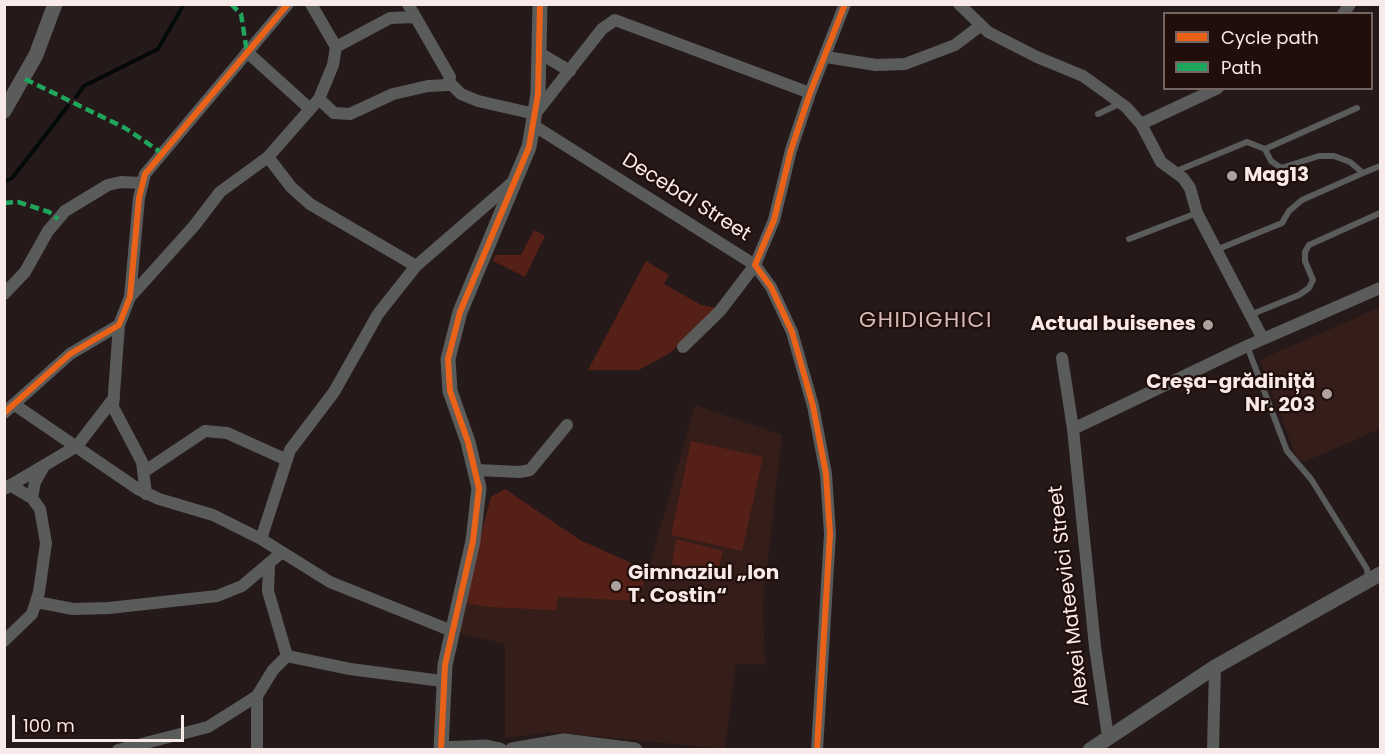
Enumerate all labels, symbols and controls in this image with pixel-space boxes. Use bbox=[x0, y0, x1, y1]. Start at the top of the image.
legend bbox=[1163, 12, 1373, 90]
text: Cycle path bbox=[1221, 25, 1319, 50]
text: Path bbox=[1221, 55, 1262, 80]
street label: Decebal Street bbox=[617, 149, 755, 247]
place label: Mag13 bbox=[1244, 164, 1309, 188]
marker: Mag13 bbox=[1225, 169, 1239, 183]
district label: GHIDIGHICI bbox=[859, 308, 993, 334]
place label: Actual buisenes bbox=[1030, 313, 1196, 337]
marker: Actual buisenes bbox=[1201, 318, 1215, 332]
place label: Creșa-grădiniță Nr. 203 bbox=[1146, 371, 1315, 418]
marker: Creșa-grădiniță Nr. 203 bbox=[1320, 387, 1334, 401]
street label: Alexei Mateevici Street bbox=[1045, 484, 1095, 708]
place label: Gimnaziul „Ion T. Costin“ bbox=[628, 562, 779, 609]
marker: Gimnaziul „Ion T. Costin“ bbox=[609, 579, 623, 593]
scale bar bbox=[15, 703, 188, 741]
text: 100 m bbox=[23, 713, 75, 738]

